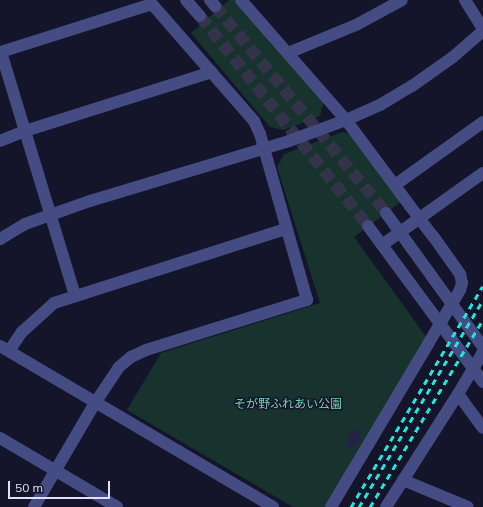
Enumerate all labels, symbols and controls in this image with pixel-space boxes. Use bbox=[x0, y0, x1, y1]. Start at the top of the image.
park label: そが野ふれあい公園 bbox=[234, 397, 342, 411]
scale bar bbox=[10, 473, 112, 499]
text: 50 m bbox=[15, 480, 43, 495]

